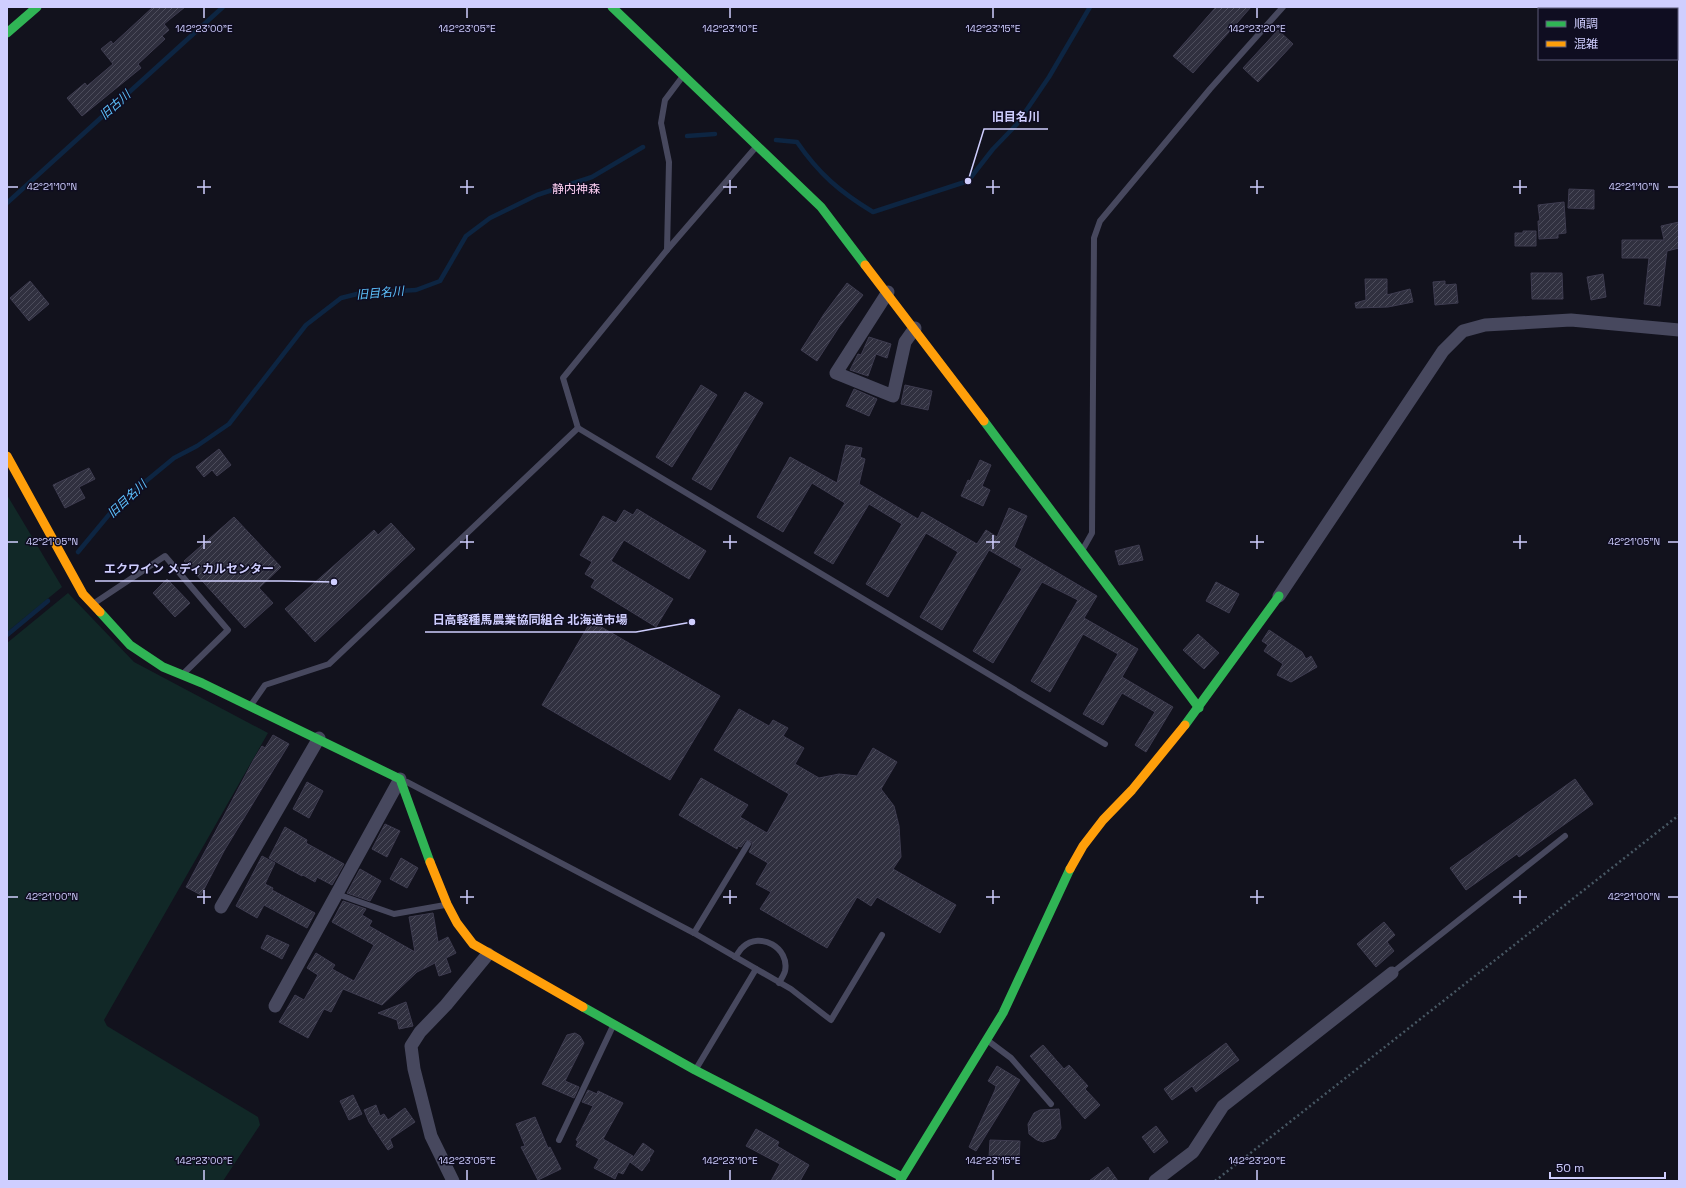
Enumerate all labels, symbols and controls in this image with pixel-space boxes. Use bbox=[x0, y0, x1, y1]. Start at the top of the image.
legend bbox=[1538, 8, 1678, 60]
text: 順調 bbox=[1574, 16, 1598, 32]
text: 142°23'00"E bbox=[175, 22, 233, 35]
text: 142°23'05"E bbox=[438, 22, 496, 35]
text: 142°23'10"E bbox=[702, 22, 758, 35]
text: 142°23'15"E bbox=[966, 22, 1021, 35]
text: 142°23'20"E bbox=[1228, 22, 1286, 35]
text: 混雑 bbox=[1574, 36, 1598, 52]
water label: 旧古川 bbox=[96, 86, 135, 123]
callout: 旧目名川 bbox=[984, 105, 1048, 129]
text: 旧目名川 bbox=[992, 109, 1040, 125]
text: 42°21'10"N bbox=[27, 180, 77, 193]
text: 42°21'10"N bbox=[1609, 180, 1659, 193]
district label: 静内神森 bbox=[552, 181, 600, 197]
water label: 旧目名川 bbox=[355, 283, 407, 303]
water label: 旧目名川 bbox=[104, 475, 151, 521]
text: 42°21'05"N bbox=[26, 535, 78, 548]
text: 42°21'05"N bbox=[1608, 535, 1660, 548]
callout: エクワイン メディカルセンター bbox=[95, 557, 282, 581]
text: エクワイン メディカルセンター bbox=[104, 561, 274, 577]
callout: 日高軽種馬農業協同組合 北海道市場 bbox=[425, 608, 636, 632]
text: 日高軽種馬農業協同組合 北海道市場 bbox=[432, 612, 628, 628]
text: 42°21'00"N bbox=[26, 890, 78, 903]
text: 42°21'00"N bbox=[1608, 890, 1660, 903]
text: 142°23'00"E bbox=[175, 1154, 233, 1167]
text: 142°23'05"E bbox=[438, 1154, 496, 1167]
text: 142°23'10"E bbox=[702, 1154, 758, 1167]
text: 142°23'15"E bbox=[966, 1154, 1021, 1167]
text: 142°23'20"E bbox=[1228, 1154, 1286, 1167]
scale bar bbox=[1550, 1154, 1665, 1180]
text: 50 m bbox=[1556, 1160, 1584, 1176]

